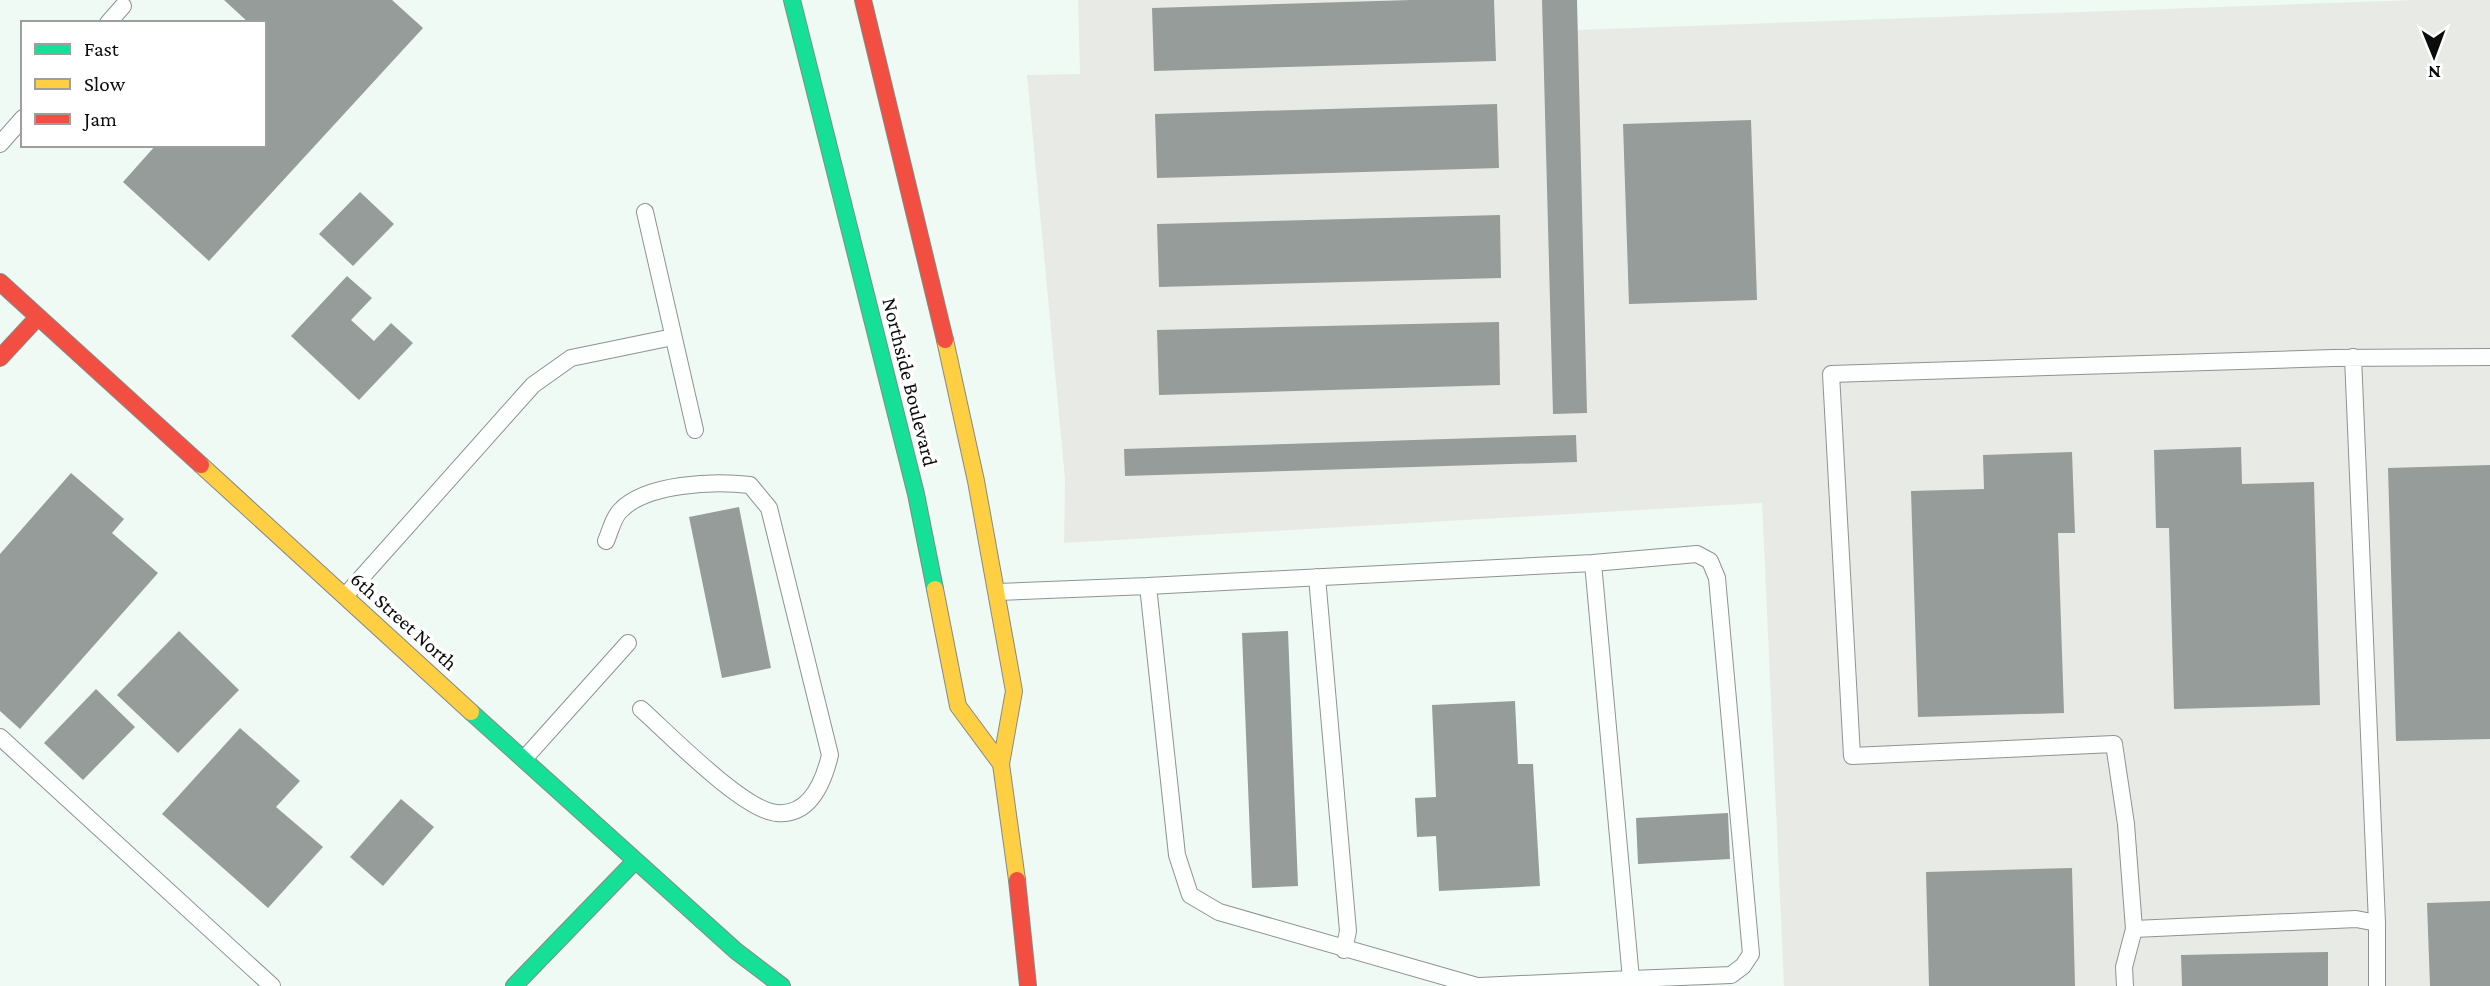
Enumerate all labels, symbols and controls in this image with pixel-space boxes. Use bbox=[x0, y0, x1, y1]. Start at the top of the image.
legend bbox=[21, 21, 266, 147]
north arrow bbox=[2399, 21, 2469, 91]
text: Fast bbox=[84, 37, 120, 61]
text: N bbox=[2428, 62, 2441, 83]
text: Slow bbox=[84, 72, 126, 96]
text: Jam bbox=[82, 107, 117, 131]
street label: Northside Boulevard bbox=[877, 295, 943, 469]
street label: 6th Street North bbox=[346, 567, 462, 675]

